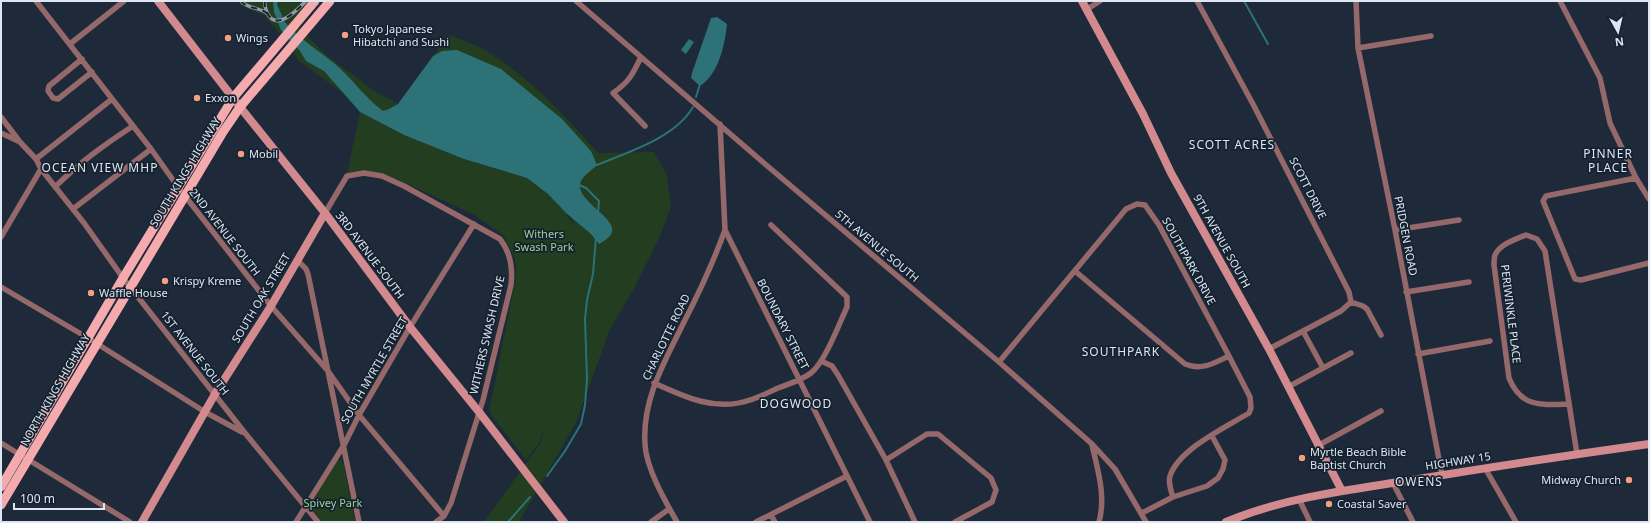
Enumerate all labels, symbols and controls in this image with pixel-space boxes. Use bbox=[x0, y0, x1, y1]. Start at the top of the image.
north arrow bbox=[1598, 12, 1638, 52]
place label: Tokyo Japanese Hibatchi and Sushi bbox=[353, 21, 449, 49]
place label: Wings bbox=[236, 30, 268, 45]
marker: Tokyo Japanese Hibatchi and Sushi bbox=[340, 30, 350, 40]
marker: Wings bbox=[223, 33, 233, 43]
text: N bbox=[1614, 34, 1625, 50]
place label: Exxon bbox=[205, 90, 236, 105]
marker: Exxon bbox=[192, 93, 202, 103]
street label: SOUTH KINGS HIGHWAY bbox=[146, 113, 224, 230]
district label: SCOTT ACRES bbox=[1189, 136, 1275, 153]
district label: PINNER PLACE bbox=[1583, 145, 1633, 176]
place label: Mobil bbox=[249, 146, 278, 161]
marker: Mobil bbox=[236, 149, 246, 159]
street label: SCOTT DRIVE bbox=[1286, 154, 1330, 221]
district label: OCEAN VIEW MHP bbox=[42, 159, 158, 176]
street label: 2ND AVENUE SOUTH bbox=[186, 185, 264, 279]
street label: 9TH AVENUE SOUTH bbox=[1190, 191, 1254, 290]
street label: PRIDGEN ROAD bbox=[1391, 195, 1422, 277]
street label: 5TH AVENUE SOUTH bbox=[832, 206, 922, 285]
street label: 3RD AVENUE SOUTH bbox=[333, 208, 408, 301]
street label: SOUTHPARK DRIVE bbox=[1159, 214, 1220, 307]
park label: Withers Swash Park bbox=[514, 226, 574, 254]
street label: SOUTH OAK STREET bbox=[228, 250, 293, 345]
street label: PERIWINKLE PLACE bbox=[1498, 264, 1525, 364]
place label: Krispy Kreme bbox=[173, 273, 241, 288]
street label: WITHERS SWASH DRIVE bbox=[466, 274, 507, 396]
marker: Krispy Kreme bbox=[160, 276, 170, 286]
street label: BOUNDARY STREET bbox=[754, 276, 813, 372]
place label: Waffle House bbox=[99, 285, 168, 300]
marker: Waffle House bbox=[86, 288, 96, 298]
street label: CHARLOTTE ROAD bbox=[638, 291, 693, 383]
street label: 1ST AVENUE SOUTH bbox=[158, 308, 233, 398]
street label: SOUTH MYRTLE STREET bbox=[337, 314, 410, 426]
street label: NORTH KINGS HIGHWAY bbox=[16, 330, 93, 449]
district label: SOUTHPARK bbox=[1082, 343, 1160, 360]
district label: DOGWOOD bbox=[760, 395, 832, 412]
place label: Myrtle Beach Bible Baptist Church bbox=[1310, 444, 1406, 472]
street label: HIGHWAY 15 bbox=[1424, 448, 1492, 473]
marker: Myrtle Beach Bible Baptist Church bbox=[1297, 453, 1307, 463]
place label: Midway Church bbox=[1541, 472, 1621, 487]
district label: OWENS bbox=[1395, 473, 1443, 490]
marker: Midway Church bbox=[1624, 475, 1634, 485]
scale bar bbox=[14, 485, 104, 511]
text: 100 m bbox=[20, 490, 55, 507]
park label: Spivey Park bbox=[304, 495, 363, 510]
place label: Coastal Saver bbox=[1337, 496, 1407, 511]
marker: Coastal Saver bbox=[1324, 499, 1334, 509]

